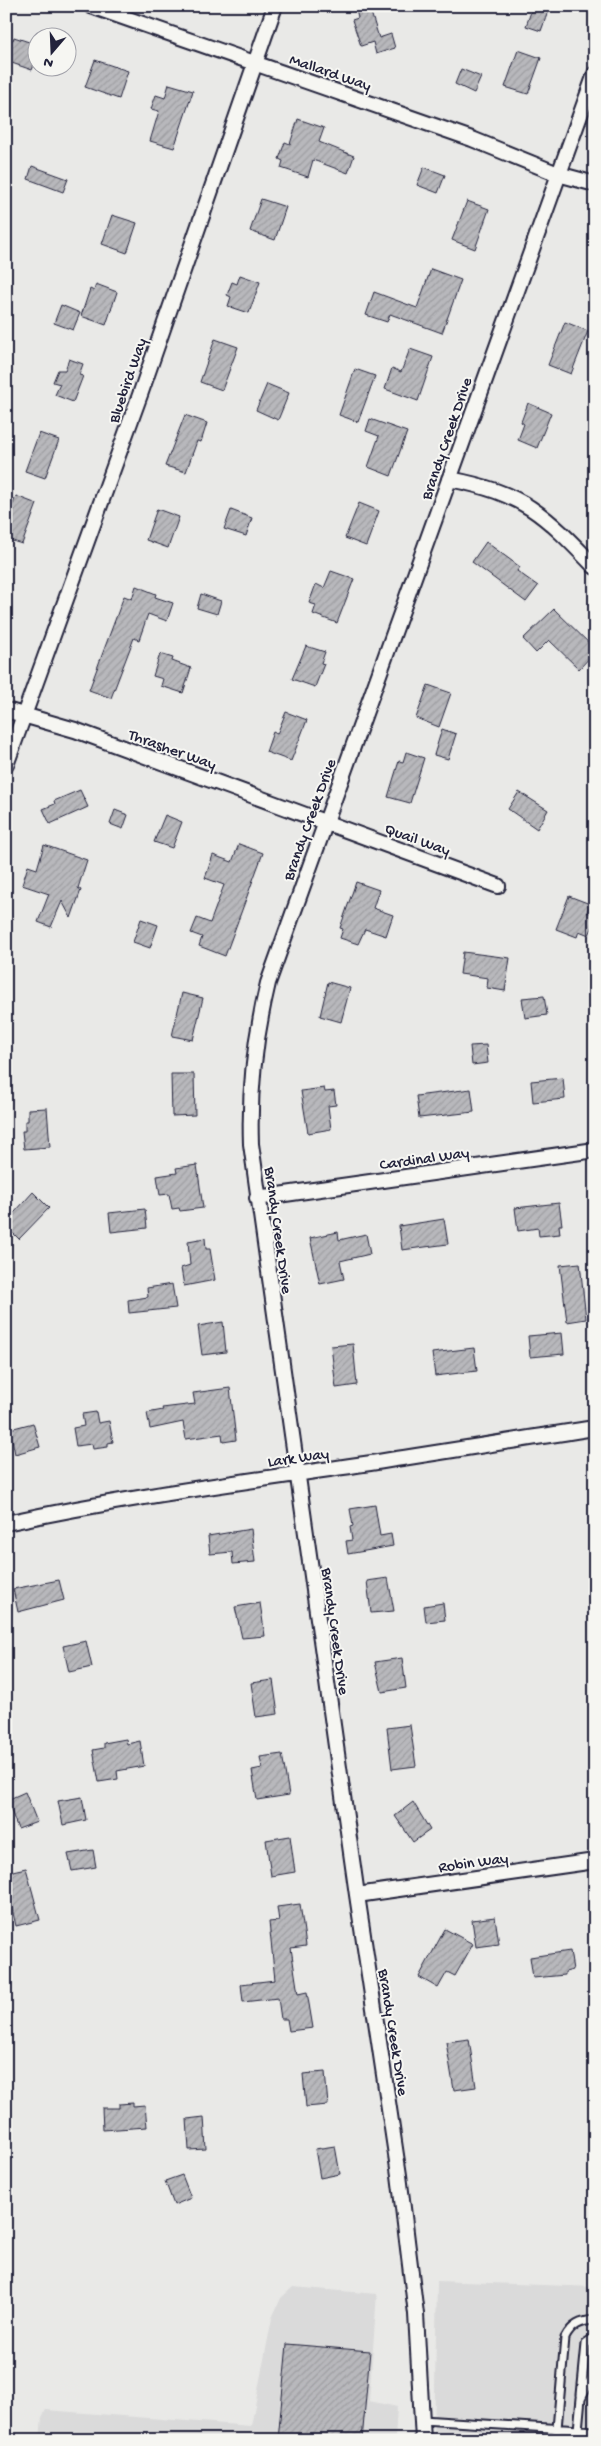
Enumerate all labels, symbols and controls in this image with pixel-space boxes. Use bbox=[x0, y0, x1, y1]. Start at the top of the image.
north arrow bbox=[28, 28, 78, 78]
street label: Mallard Way bbox=[287, 51, 373, 97]
text: N bbox=[41, 52, 56, 71]
street label: Bluebird Way bbox=[106, 336, 153, 427]
street label: Brandy Creek Drive bbox=[418, 375, 478, 504]
street label: Thrasher Way bbox=[124, 726, 218, 776]
street label: Brandy Creek Drive bbox=[280, 756, 342, 885]
street label: Quail Way bbox=[381, 821, 452, 862]
street label: Cardinal Way bbox=[378, 1145, 471, 1176]
street label: Brandy Creek Drive bbox=[258, 1165, 295, 1296]
street label: Lark Way bbox=[267, 1446, 330, 1473]
street label: Brandy Creek Drive bbox=[315, 1566, 352, 1697]
street label: Robin Way bbox=[437, 1850, 510, 1879]
street label: Brandy Creek Drive bbox=[372, 1967, 411, 2098]

